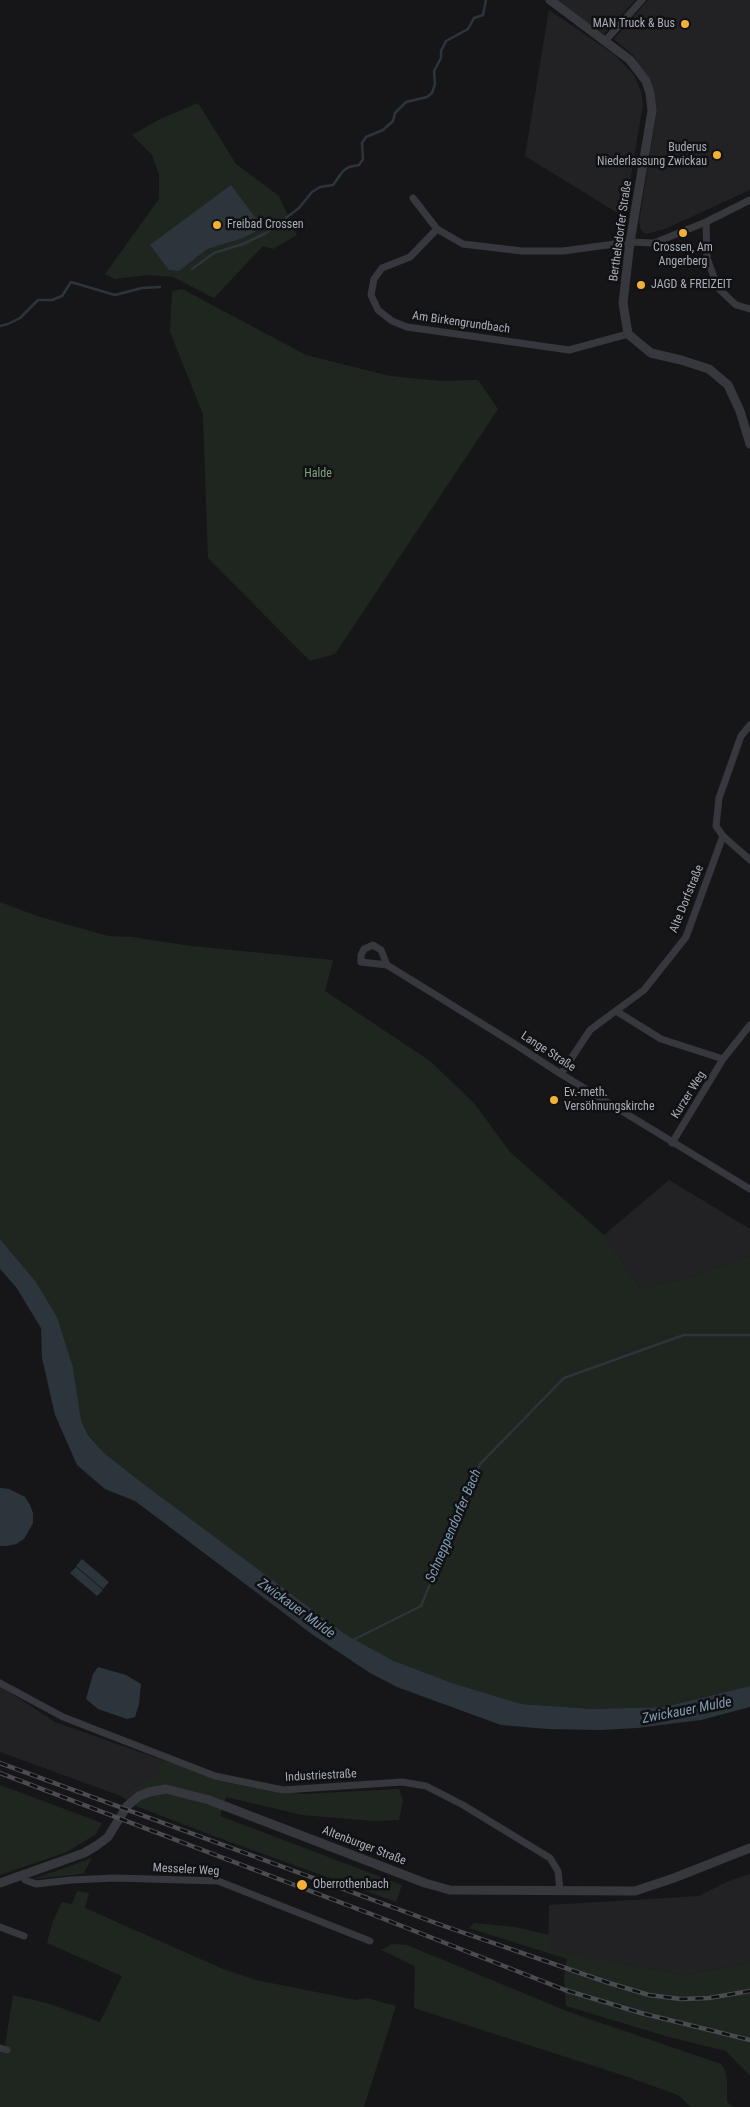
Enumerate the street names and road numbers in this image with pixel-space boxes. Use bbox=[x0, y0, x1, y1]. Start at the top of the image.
street label: Berthelsdorfer Straße bbox=[607, 180, 635, 282]
street label: Am Birkengrundbach bbox=[411, 309, 511, 337]
street label: Alte Dorfstraße bbox=[667, 863, 707, 935]
street label: Lange Straße bbox=[518, 1029, 578, 1075]
street label: Kurzer Weg bbox=[669, 1068, 709, 1122]
street label: Industriestraße bbox=[285, 1767, 357, 1785]
street label: Altenburger Straße bbox=[320, 1823, 408, 1869]
street label: Messeler Weg bbox=[152, 1861, 220, 1879]

